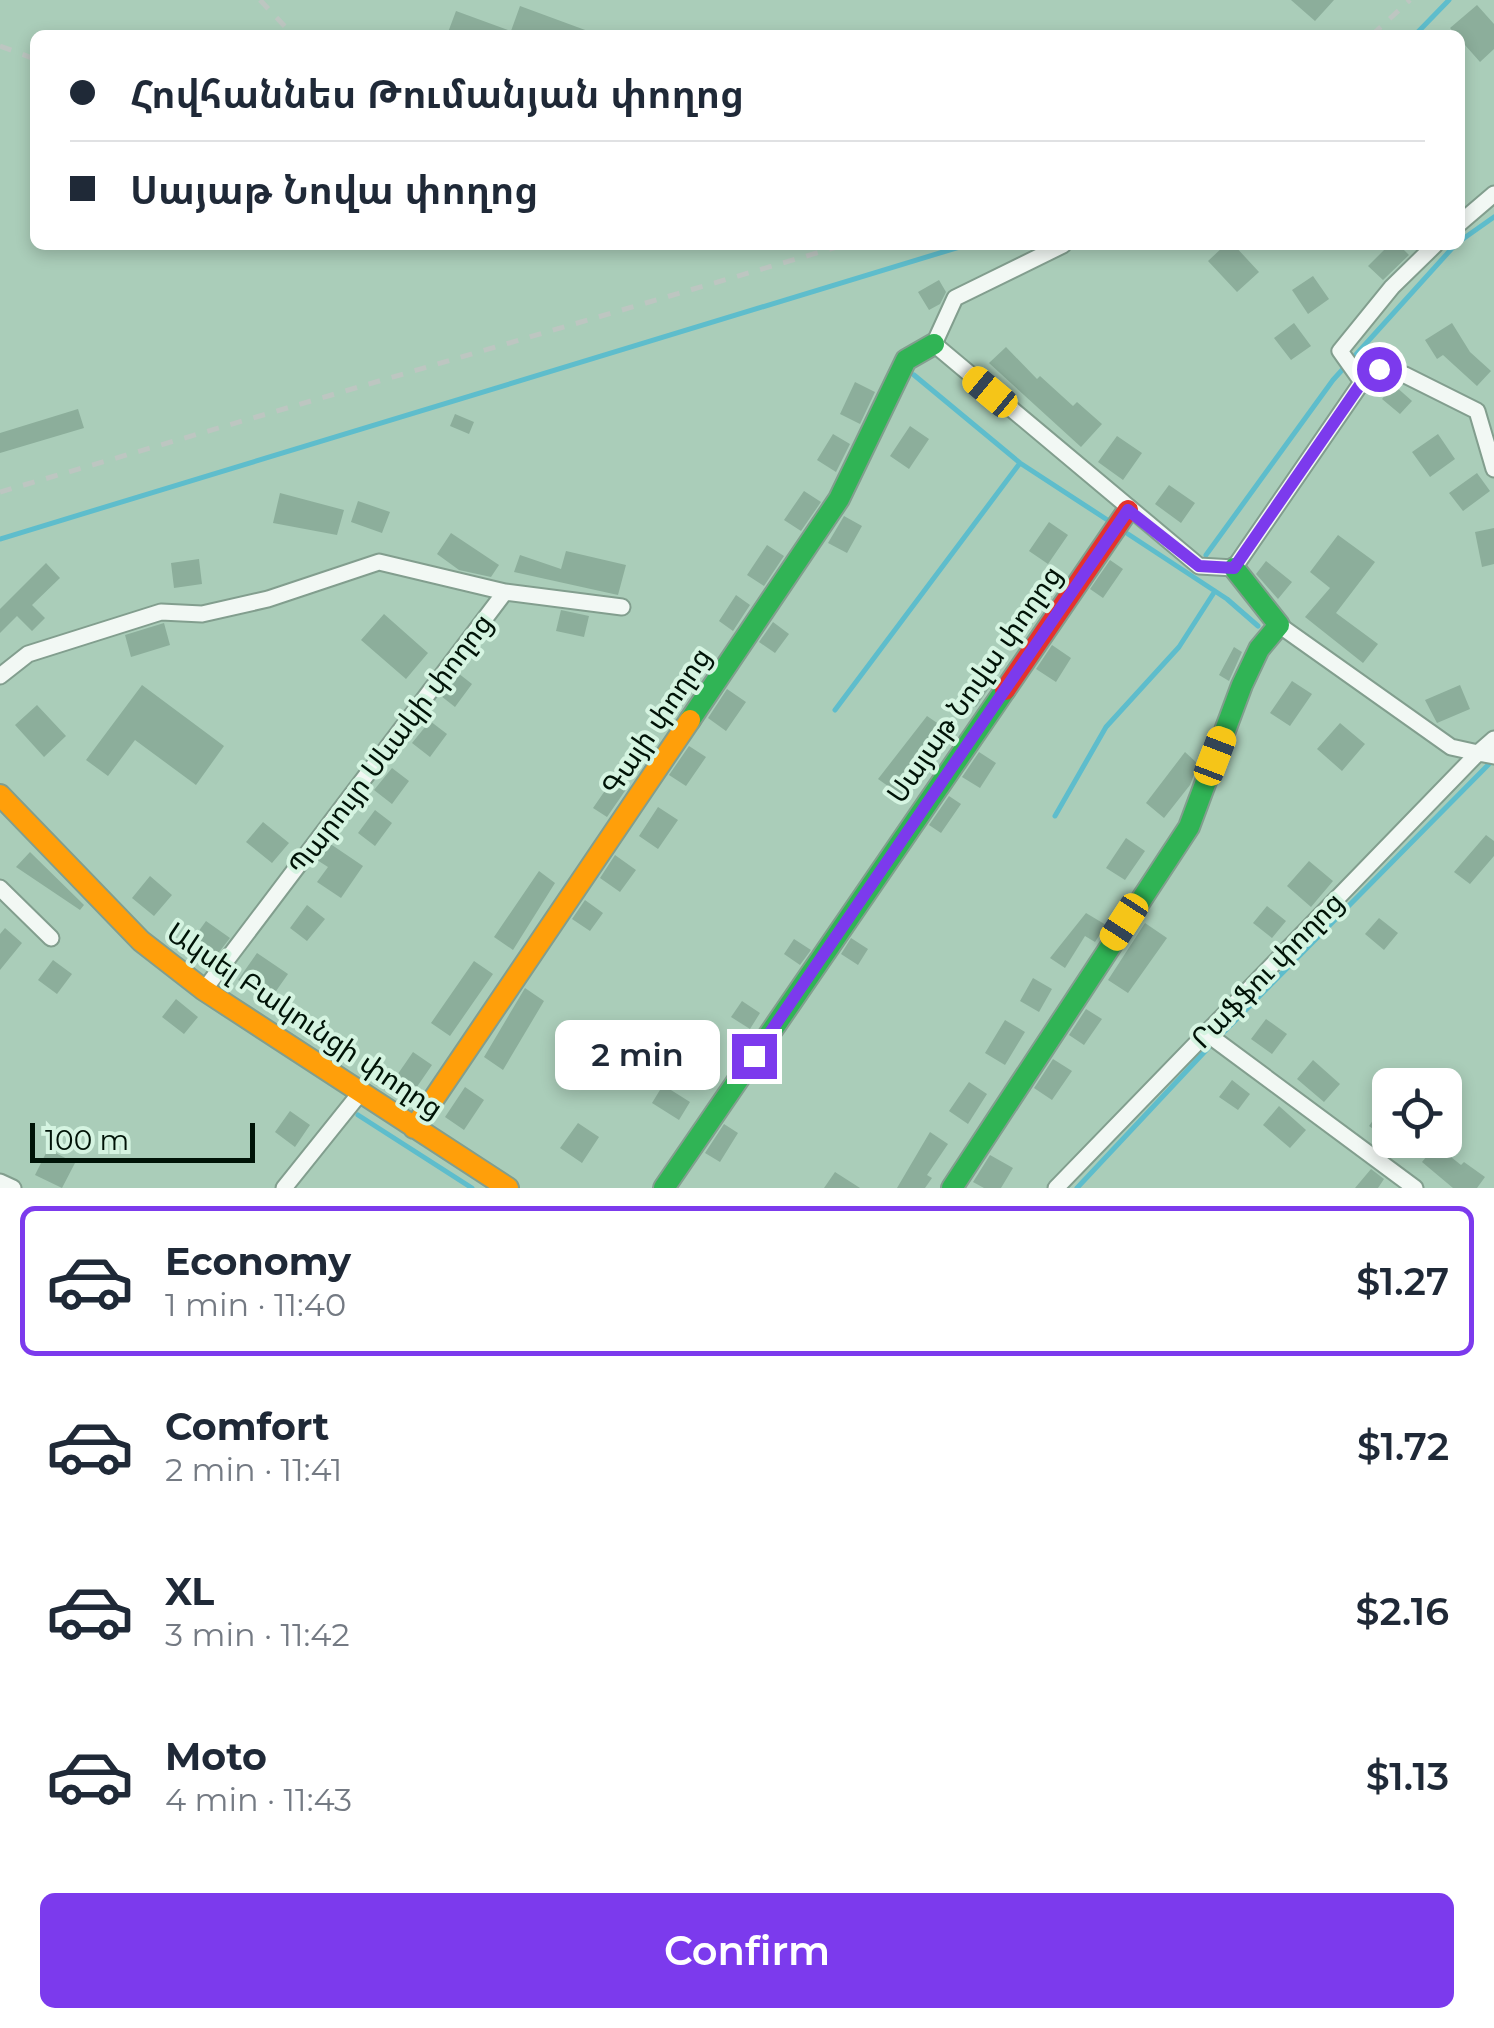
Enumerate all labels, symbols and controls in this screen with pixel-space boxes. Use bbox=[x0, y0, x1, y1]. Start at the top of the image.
text: Հովհաննես Թումանյան փողոց bbox=[130, 71, 744, 118]
text: Սայաթ Նովա փողոց bbox=[130, 167, 538, 214]
route start bbox=[1357, 347, 1402, 392]
car bbox=[957, 361, 1023, 423]
street label: Սայաթ Նովա փողոց bbox=[879, 559, 1069, 809]
street label: Պարույր Սևակի փողոց bbox=[281, 607, 499, 881]
street label: Գայի փողոց bbox=[594, 641, 718, 801]
car bbox=[1190, 723, 1240, 789]
street label: Րաֆֆու փողոց bbox=[1184, 885, 1350, 1055]
car bbox=[1095, 889, 1153, 955]
street label: Ակսել Բակունցի փողոց bbox=[161, 915, 449, 1125]
callout: 2 min bbox=[554, 1021, 719, 1091]
route end bbox=[732, 1034, 777, 1079]
text: 2 min bbox=[591, 1035, 684, 1074]
map controls bbox=[1372, 1068, 1462, 1158]
button: locate bbox=[1372, 1068, 1462, 1158]
scale bar bbox=[30, 1118, 255, 1162]
text: 100 m bbox=[45, 1123, 129, 1157]
icon: car bbox=[45, 1236, 135, 1326]
text: Economy bbox=[165, 1238, 351, 1285]
text: $1.27 bbox=[1356, 1258, 1449, 1305]
text: 1 min · 11:40 bbox=[165, 1285, 346, 1324]
icon: car bbox=[45, 1401, 135, 1491]
text: Comfort bbox=[165, 1403, 329, 1450]
text: $1.72 bbox=[1357, 1423, 1449, 1470]
text: 2 min · 11:41 bbox=[165, 1450, 342, 1489]
icon: car bbox=[45, 1566, 135, 1656]
text: XL bbox=[165, 1568, 214, 1615]
text: $2.16 bbox=[1356, 1588, 1449, 1635]
text: 3 min · 11:42 bbox=[165, 1615, 350, 1654]
icon: car bbox=[45, 1731, 135, 1821]
text: Moto bbox=[165, 1733, 267, 1780]
text: $1.13 bbox=[1366, 1753, 1449, 1800]
text: 4 min · 11:43 bbox=[165, 1780, 352, 1819]
button: Confirm bbox=[40, 1893, 1454, 2008]

